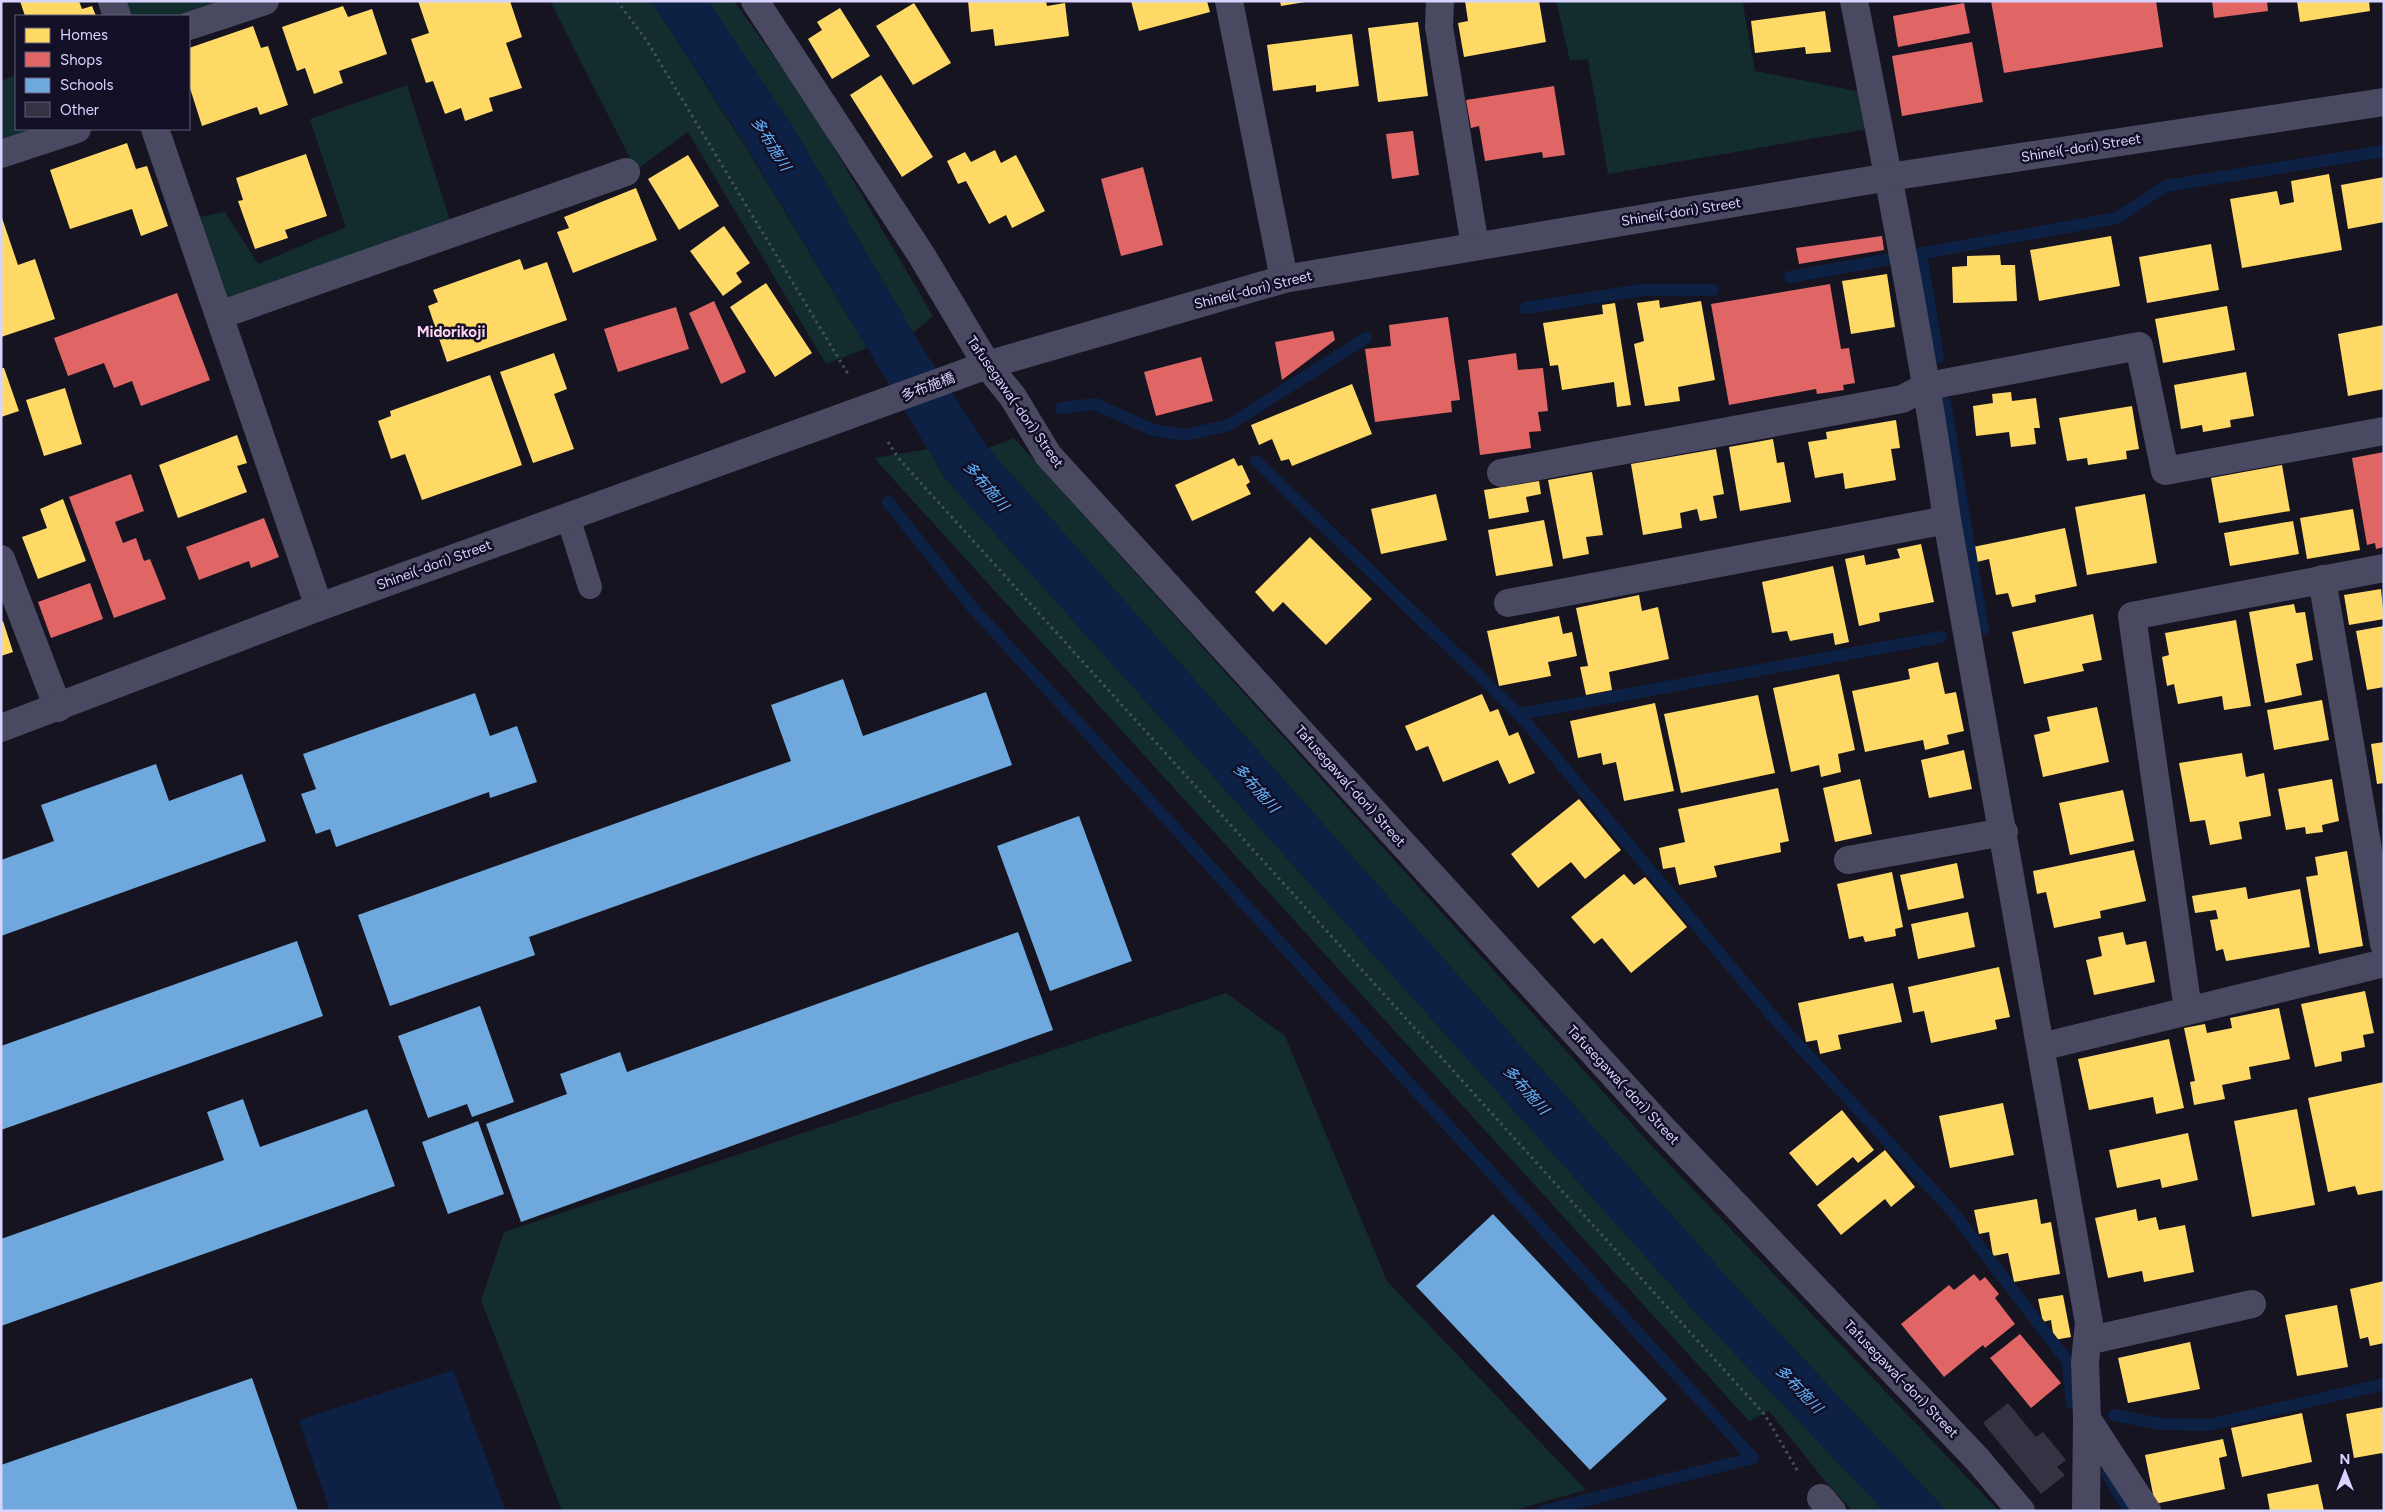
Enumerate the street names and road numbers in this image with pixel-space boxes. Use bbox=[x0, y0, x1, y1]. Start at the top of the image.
street label: Shinei(-dori) Street bbox=[2020, 130, 2142, 166]
street label: Shinei(-dori) Street bbox=[1620, 194, 1742, 230]
street label: Shinei(-dori) Street bbox=[1192, 267, 1314, 313]
street label: Tafusegawa(-dori) Street bbox=[963, 333, 1067, 471]
street label: 多布施橋 bbox=[899, 369, 957, 405]
street label: Shinei(-dori) Street bbox=[374, 536, 494, 594]
street label: Tafusegawa(-dori) Street bbox=[1291, 722, 1409, 850]
street label: Tafusegawa(-dori) Street bbox=[1563, 1022, 1683, 1148]
street label: Tafusegawa(-dori) Street bbox=[1840, 1317, 1962, 1441]

